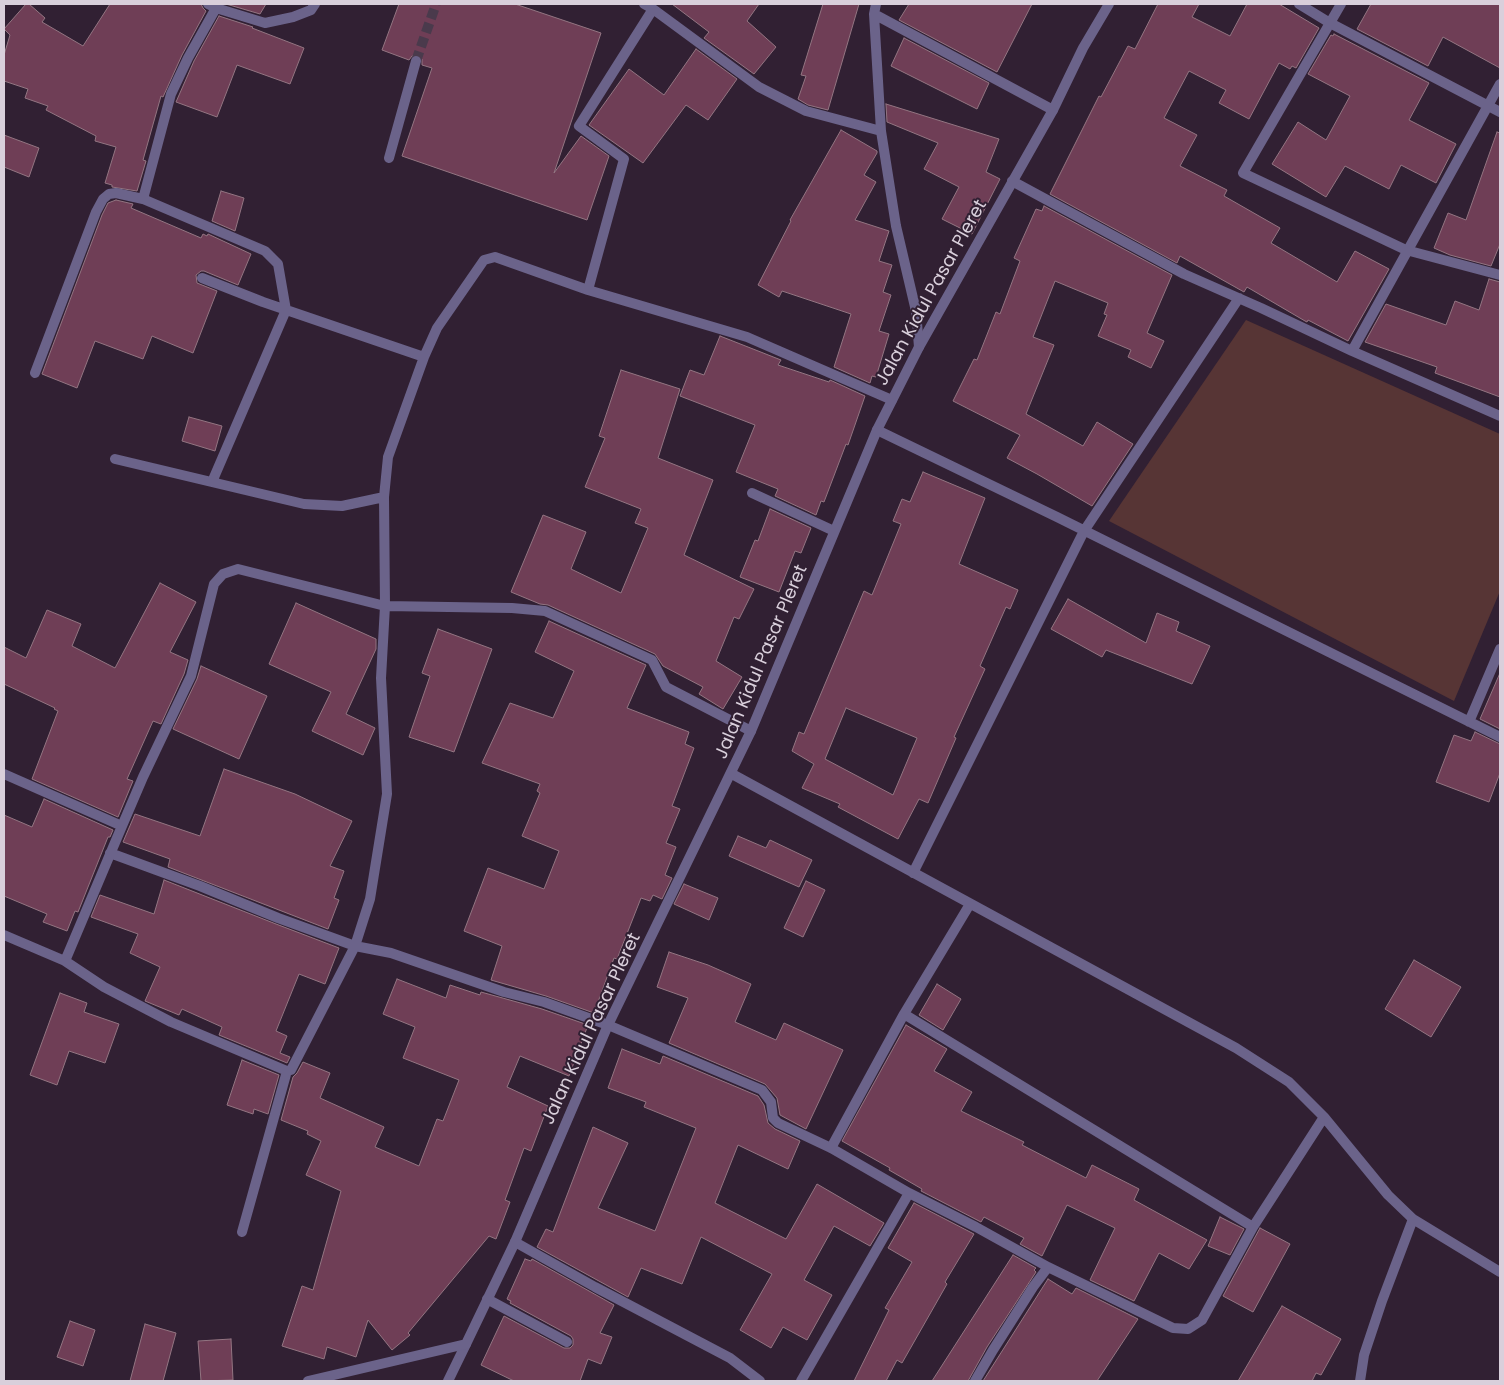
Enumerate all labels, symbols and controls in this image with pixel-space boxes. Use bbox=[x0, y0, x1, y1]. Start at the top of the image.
street label: Jalan Kidul Pasar Pleret bbox=[872, 196, 992, 390]
street label: Jalan Kidul Pasar Pleret bbox=[711, 562, 813, 762]
street label: Jalan Kidul Pasar Pleret bbox=[538, 930, 646, 1128]

